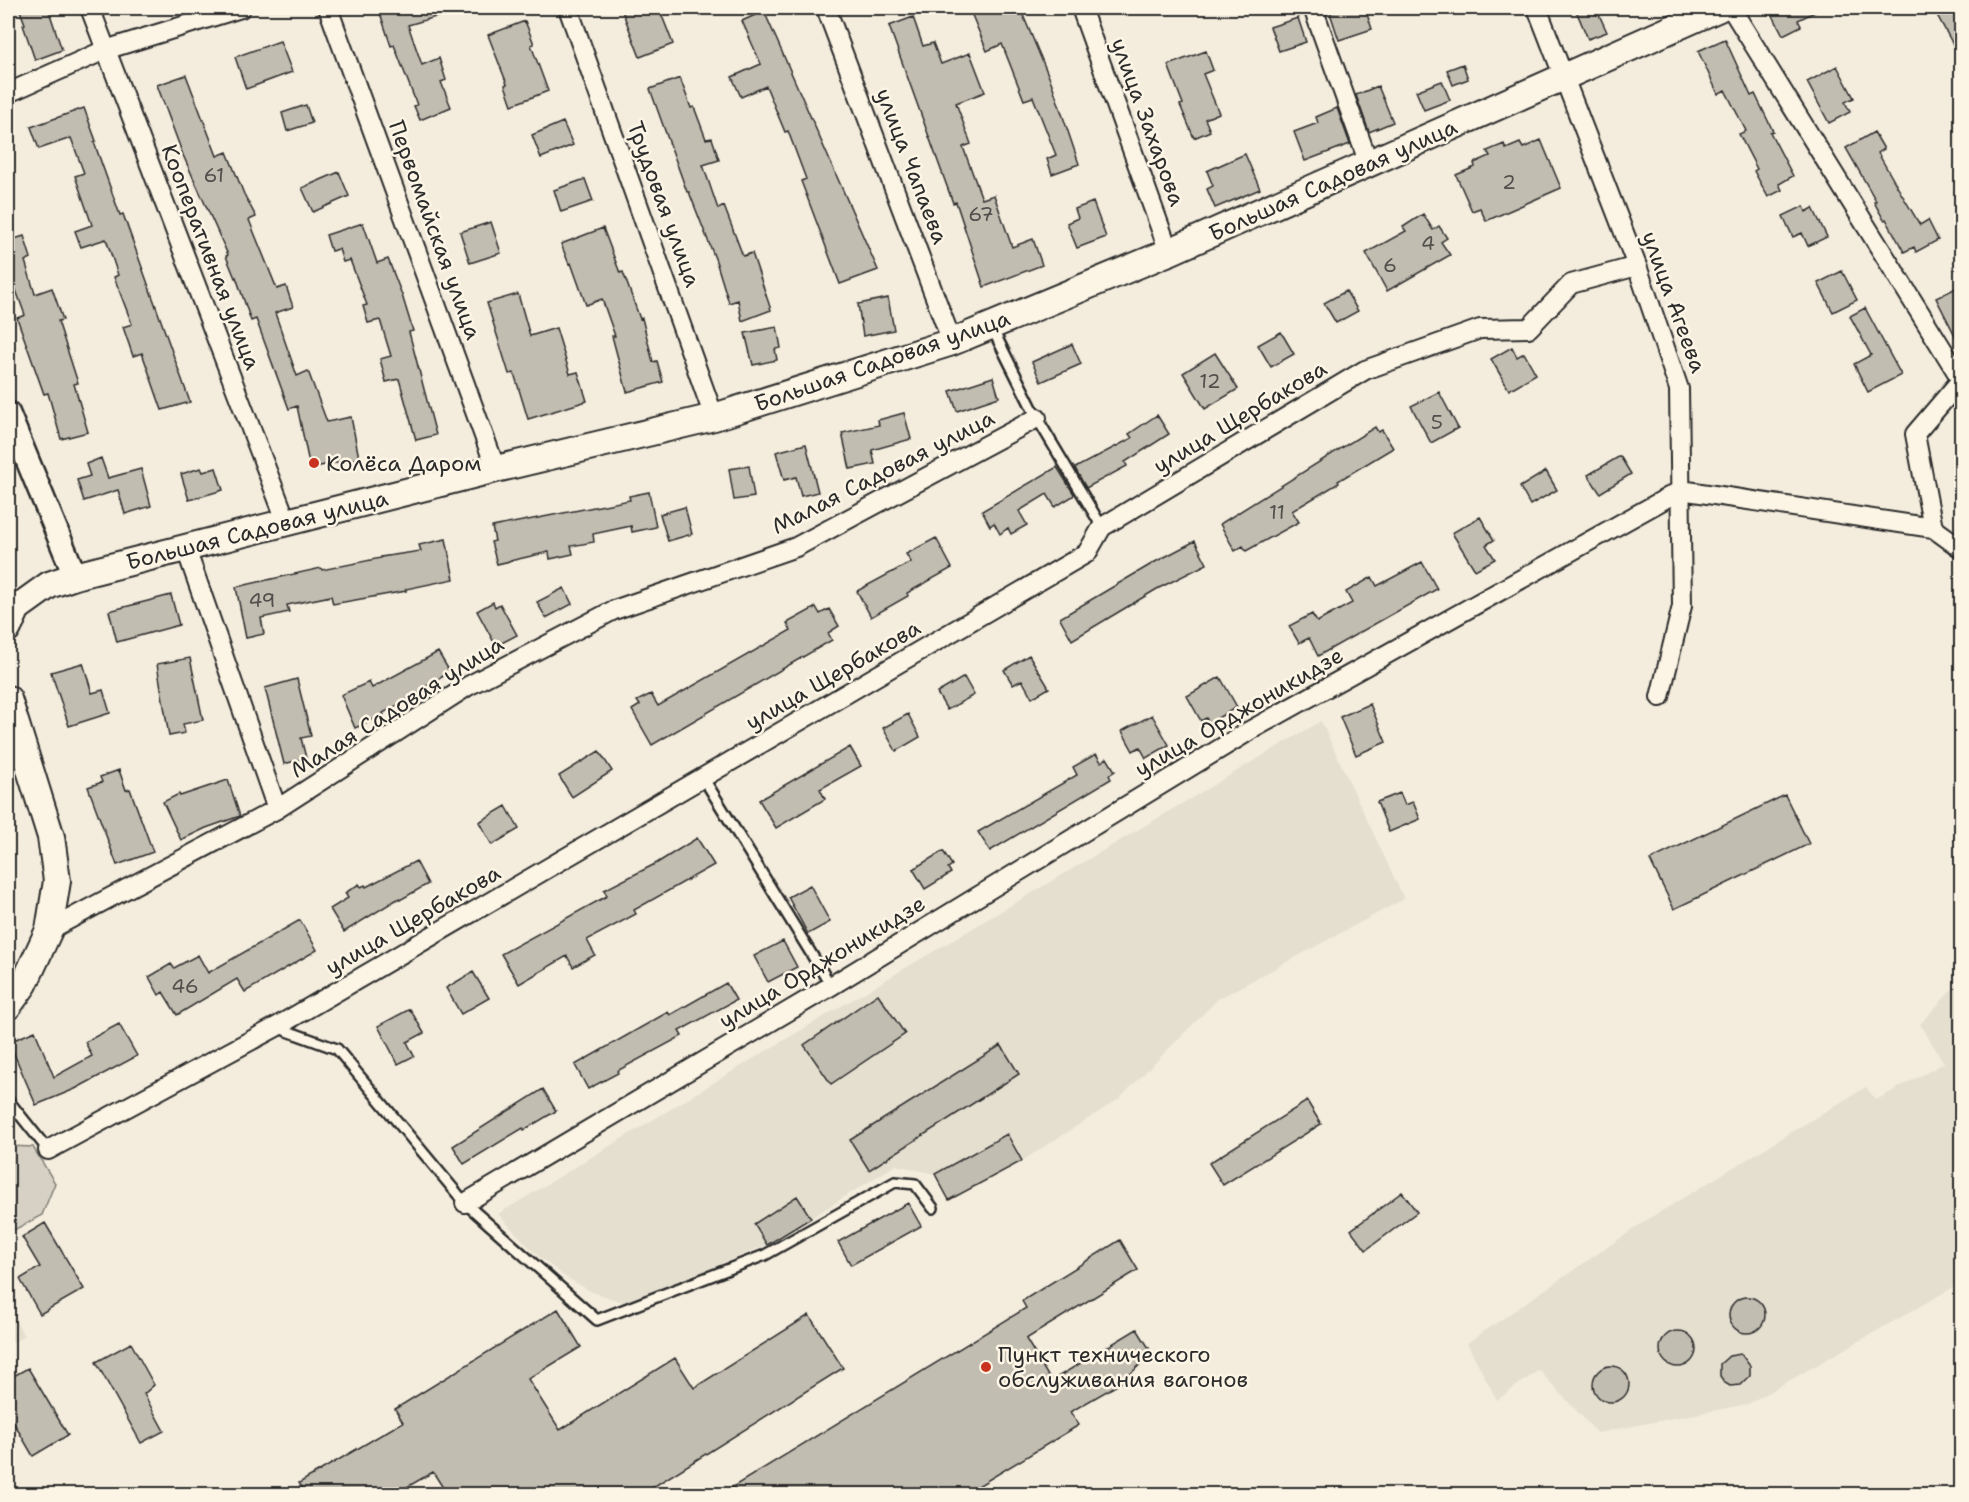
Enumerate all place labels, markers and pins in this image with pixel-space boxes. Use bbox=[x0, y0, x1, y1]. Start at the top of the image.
place label: Колёса Даром bbox=[326, 449, 481, 478]
marker: Колёса Даром bbox=[307, 456, 321, 470]
place label: Пункт технического обслуживания вагонов bbox=[998, 1340, 1248, 1394]
marker: Пункт технического обслуживания вагонов bbox=[979, 1360, 993, 1374]

